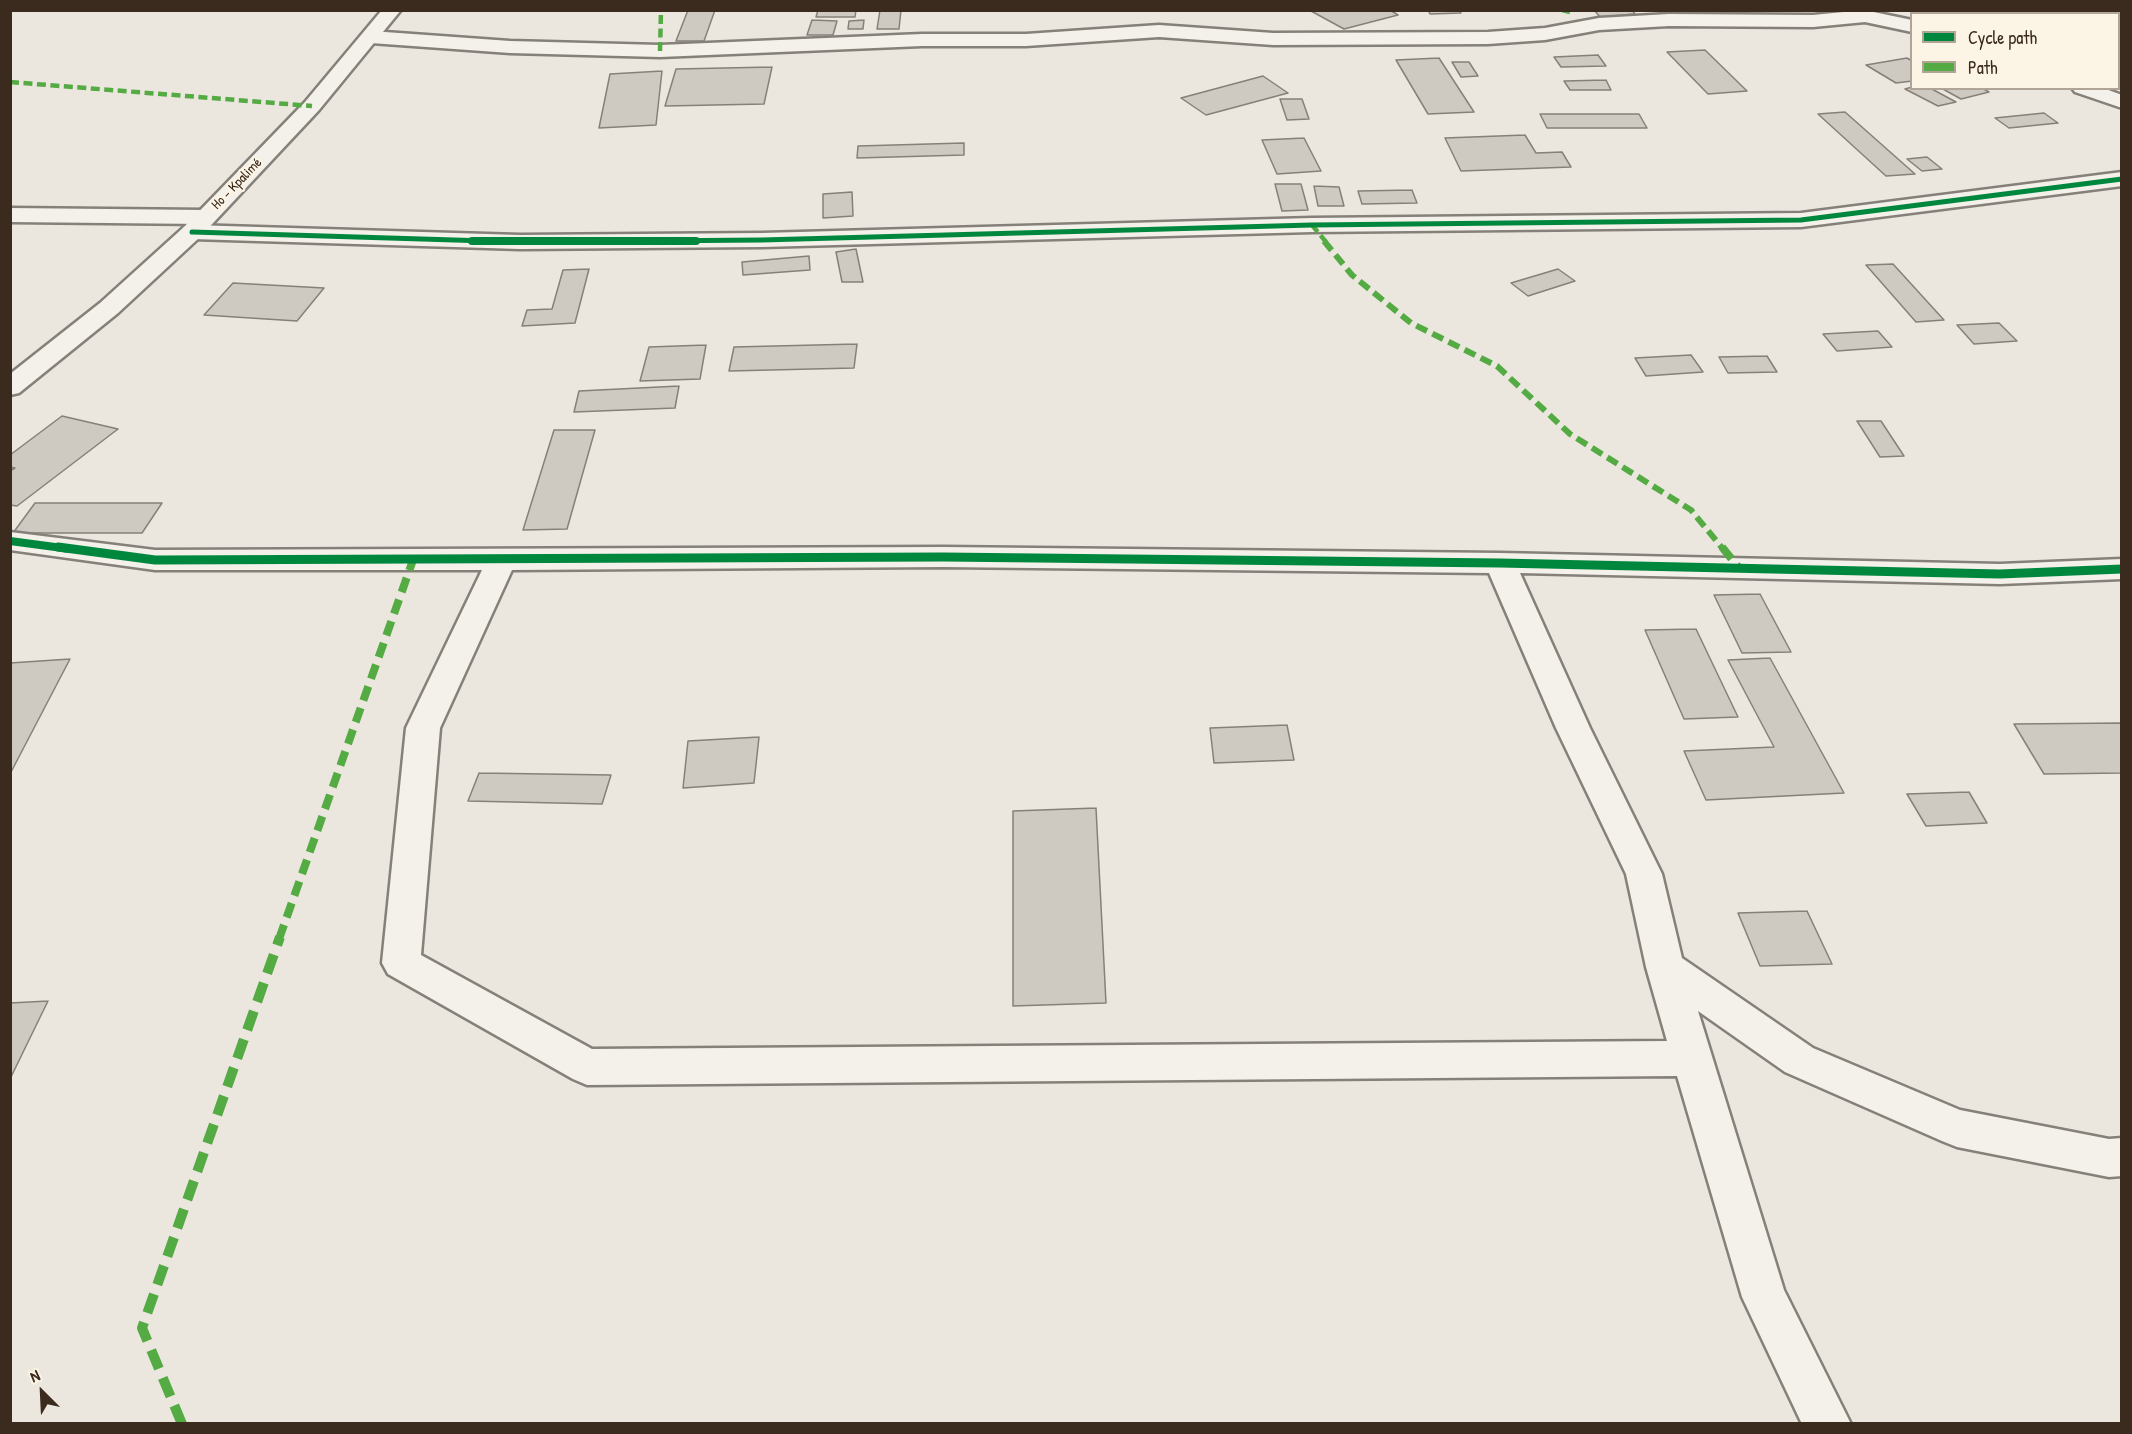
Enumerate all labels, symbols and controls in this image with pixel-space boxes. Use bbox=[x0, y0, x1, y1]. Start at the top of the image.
legend bbox=[1910, 12, 2120, 90]
text: Cycle path bbox=[1968, 25, 2037, 50]
text: Path bbox=[1968, 55, 1997, 80]
street label: Ho - Kpalimé bbox=[208, 155, 266, 213]
north arrow bbox=[12, 1362, 72, 1422]
text: N bbox=[26, 1364, 43, 1387]

